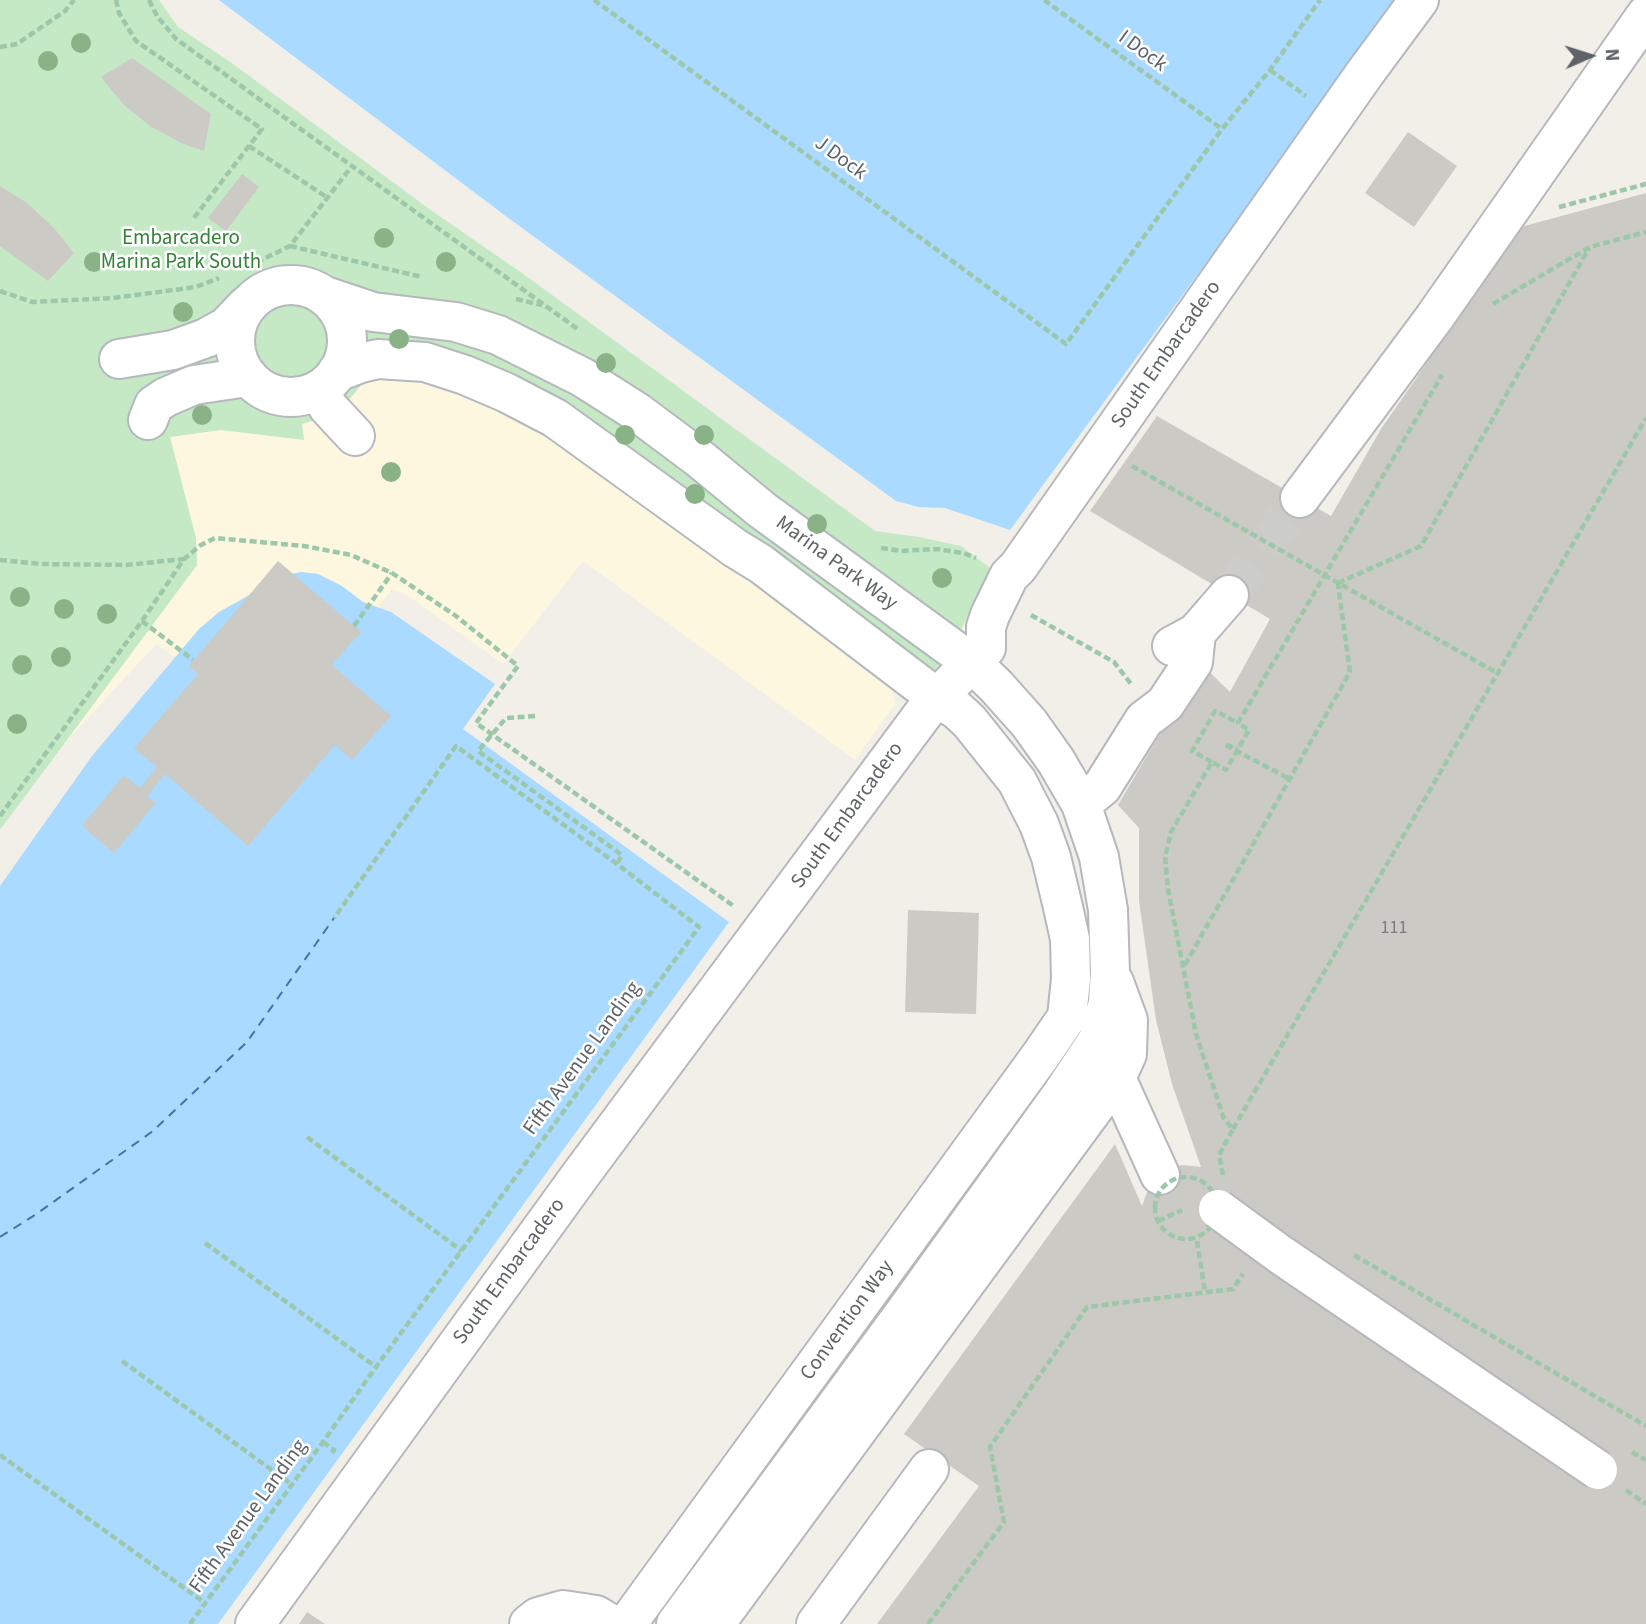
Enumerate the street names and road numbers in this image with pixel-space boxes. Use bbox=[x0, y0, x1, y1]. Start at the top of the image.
street label: I Dock bbox=[1113, 26, 1171, 78]
street label: J Dock bbox=[809, 132, 871, 186]
street label: South Embarcadero bbox=[1107, 276, 1227, 434]
street label: Marina Park Way bbox=[770, 511, 902, 617]
street label: South Embarcadero bbox=[786, 738, 910, 894]
street label: Fifth Avenue Landing bbox=[519, 977, 647, 1141]
street label: South Embarcadero bbox=[448, 1194, 572, 1350]
street label: Convention Way bbox=[796, 1256, 900, 1386]
street label: Fifth Avenue Landing bbox=[185, 1435, 313, 1599]

